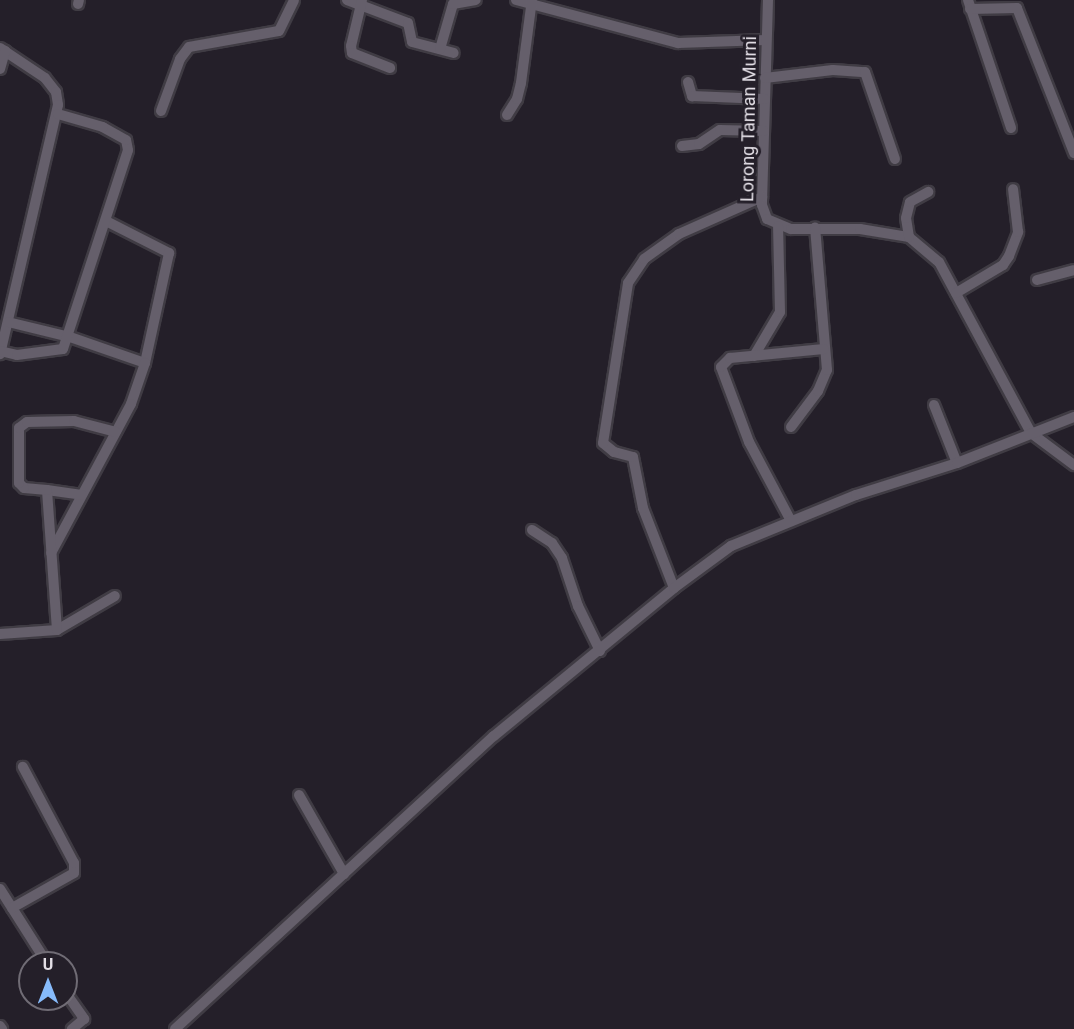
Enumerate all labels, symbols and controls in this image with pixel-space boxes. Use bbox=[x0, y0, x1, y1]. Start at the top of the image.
street label: Lorong Taman Murni bbox=[737, 36, 761, 202]
north arrow bbox=[18, 951, 78, 1011]
text: U bbox=[43, 955, 53, 974]

